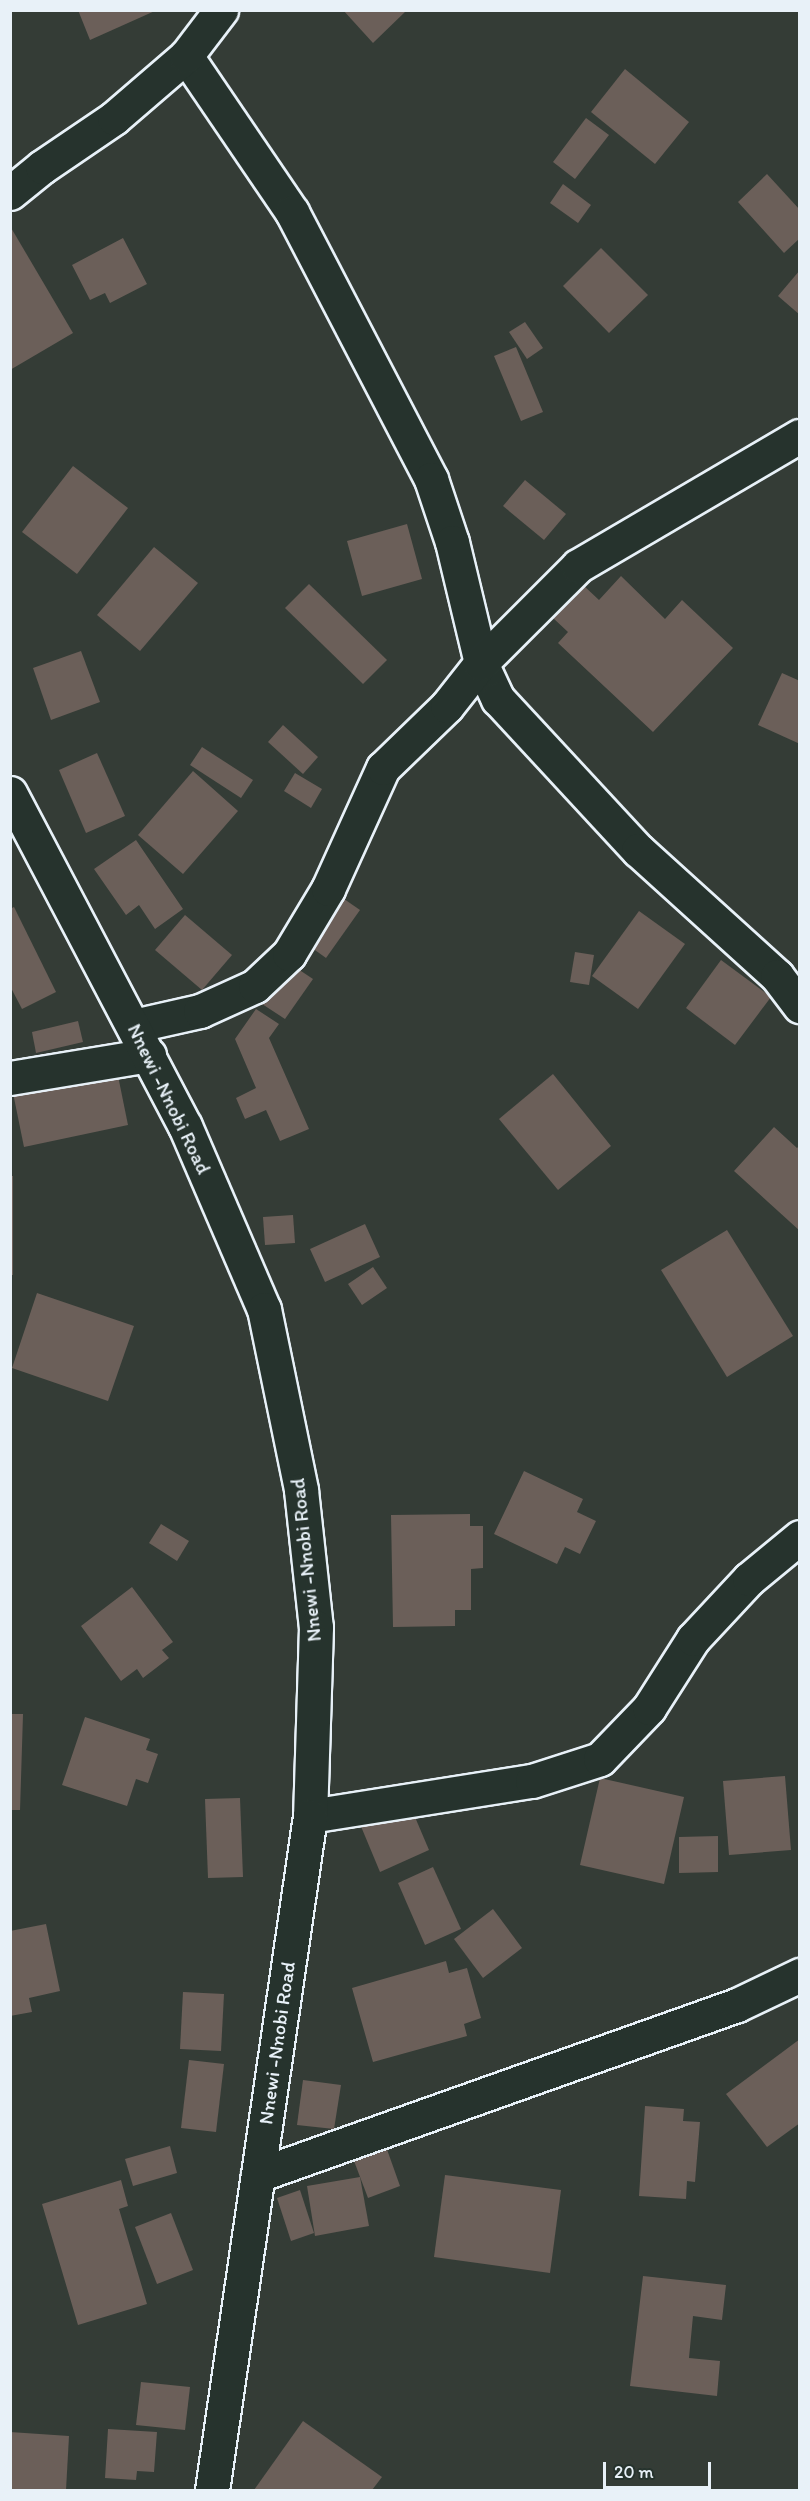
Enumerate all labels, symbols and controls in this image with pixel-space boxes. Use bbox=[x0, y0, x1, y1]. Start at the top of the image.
street label: Nnewi -Nnobi Road bbox=[122, 1020, 216, 1178]
street label: Nnewi -Nnobi Road bbox=[286, 1477, 326, 1643]
street label: Nnewi -Nnobi Road bbox=[254, 1960, 300, 2126]
scale bar bbox=[606, 2450, 714, 2488]
text: 20 m bbox=[614, 2461, 654, 2483]

